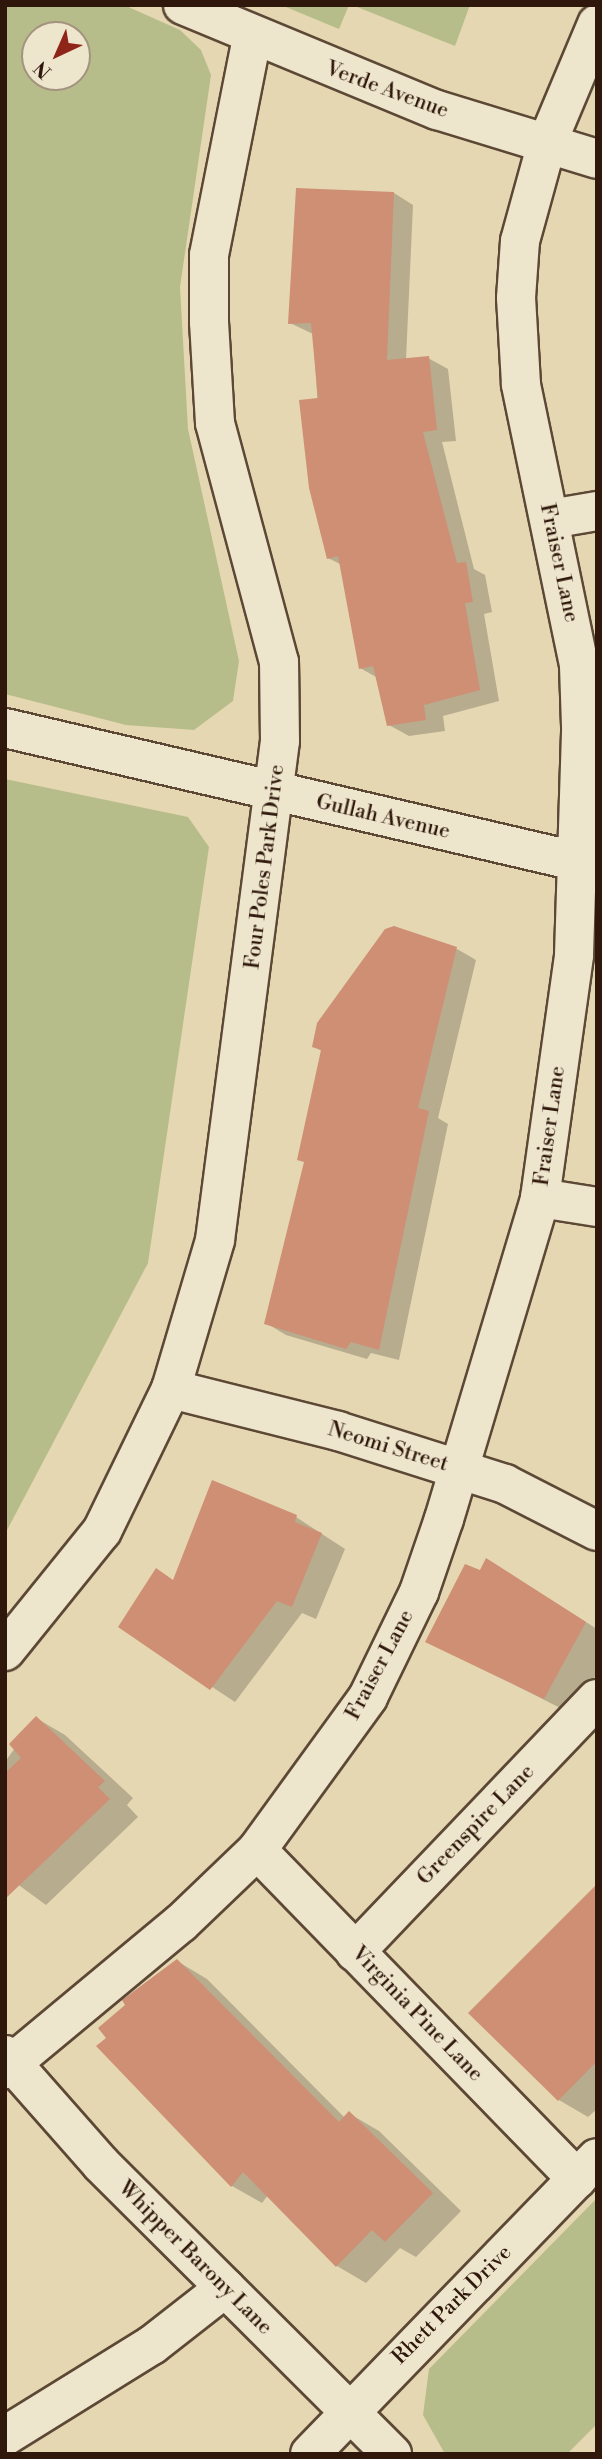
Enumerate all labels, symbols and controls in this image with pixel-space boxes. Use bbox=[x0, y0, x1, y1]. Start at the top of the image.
north arrow bbox=[21, 21, 91, 91]
text: N bbox=[29, 56, 57, 84]
street label: Verde Avenue bbox=[322, 56, 452, 124]
street label: Fraiser Lane bbox=[534, 501, 584, 625]
street label: Four Poles Park Drive bbox=[240, 763, 290, 971]
street label: Gullah Avenue bbox=[314, 789, 452, 845]
street label: Fraiser Lane bbox=[529, 1064, 571, 1188]
street label: Neomi Street bbox=[325, 1417, 451, 1477]
street label: Fraiser Lane bbox=[340, 1606, 420, 1724]
street label: Greenspire Lane bbox=[412, 1759, 540, 1891]
street label: Virginia Pine Lane bbox=[346, 1941, 488, 2087]
street label: Whipper Barony Lane bbox=[113, 2176, 277, 2340]
street label: Rhett Park Drive bbox=[387, 2240, 517, 2370]

